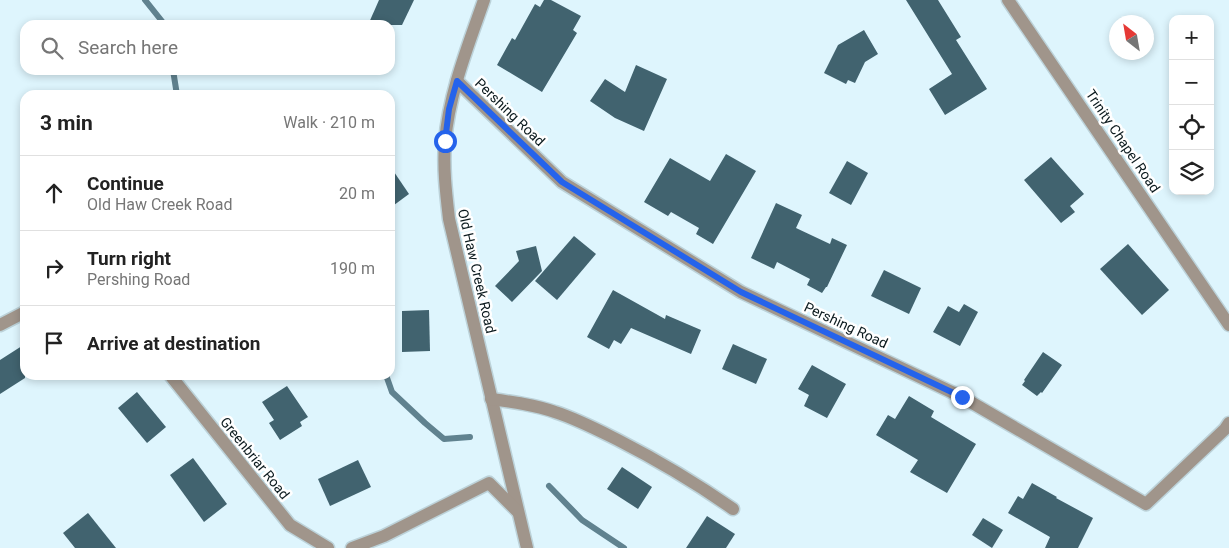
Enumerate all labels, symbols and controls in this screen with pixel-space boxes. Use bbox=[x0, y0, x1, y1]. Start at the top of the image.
north arrow bbox=[1109, 15, 1154, 60]
map controls bbox=[1169, 15, 1214, 195]
button: + bbox=[1169, 15, 1214, 60]
search box bbox=[20, 20, 395, 75]
icon: search bbox=[38, 34, 66, 62]
text: Search here bbox=[78, 36, 178, 59]
button: − bbox=[1169, 60, 1214, 105]
street label: Pershing Road bbox=[472, 75, 548, 149]
street label: Trinity Chapel Road bbox=[1083, 87, 1163, 195]
button: locate bbox=[1169, 105, 1214, 150]
text: 3 min bbox=[40, 111, 93, 135]
text: Walk · 210 m bbox=[283, 113, 375, 132]
route start bbox=[434, 130, 457, 153]
button: layers bbox=[1169, 150, 1214, 195]
text: Continue bbox=[87, 172, 164, 195]
icon: ahead bbox=[40, 179, 68, 207]
text: 20 m bbox=[339, 184, 375, 203]
text: Old Haw Creek Road bbox=[87, 195, 232, 214]
street label: Old Haw Creek Road bbox=[455, 207, 499, 335]
text: Turn right bbox=[87, 247, 171, 270]
icon: right bbox=[40, 254, 68, 282]
text: 190 m bbox=[330, 259, 375, 278]
text: Pershing Road bbox=[87, 270, 190, 289]
street label: Pershing Road bbox=[802, 299, 890, 351]
icon: arrive bbox=[40, 329, 68, 357]
text: Arrive at destination bbox=[87, 332, 260, 355]
route end bbox=[951, 386, 974, 409]
street label: Greenbriar Road bbox=[217, 414, 293, 502]

